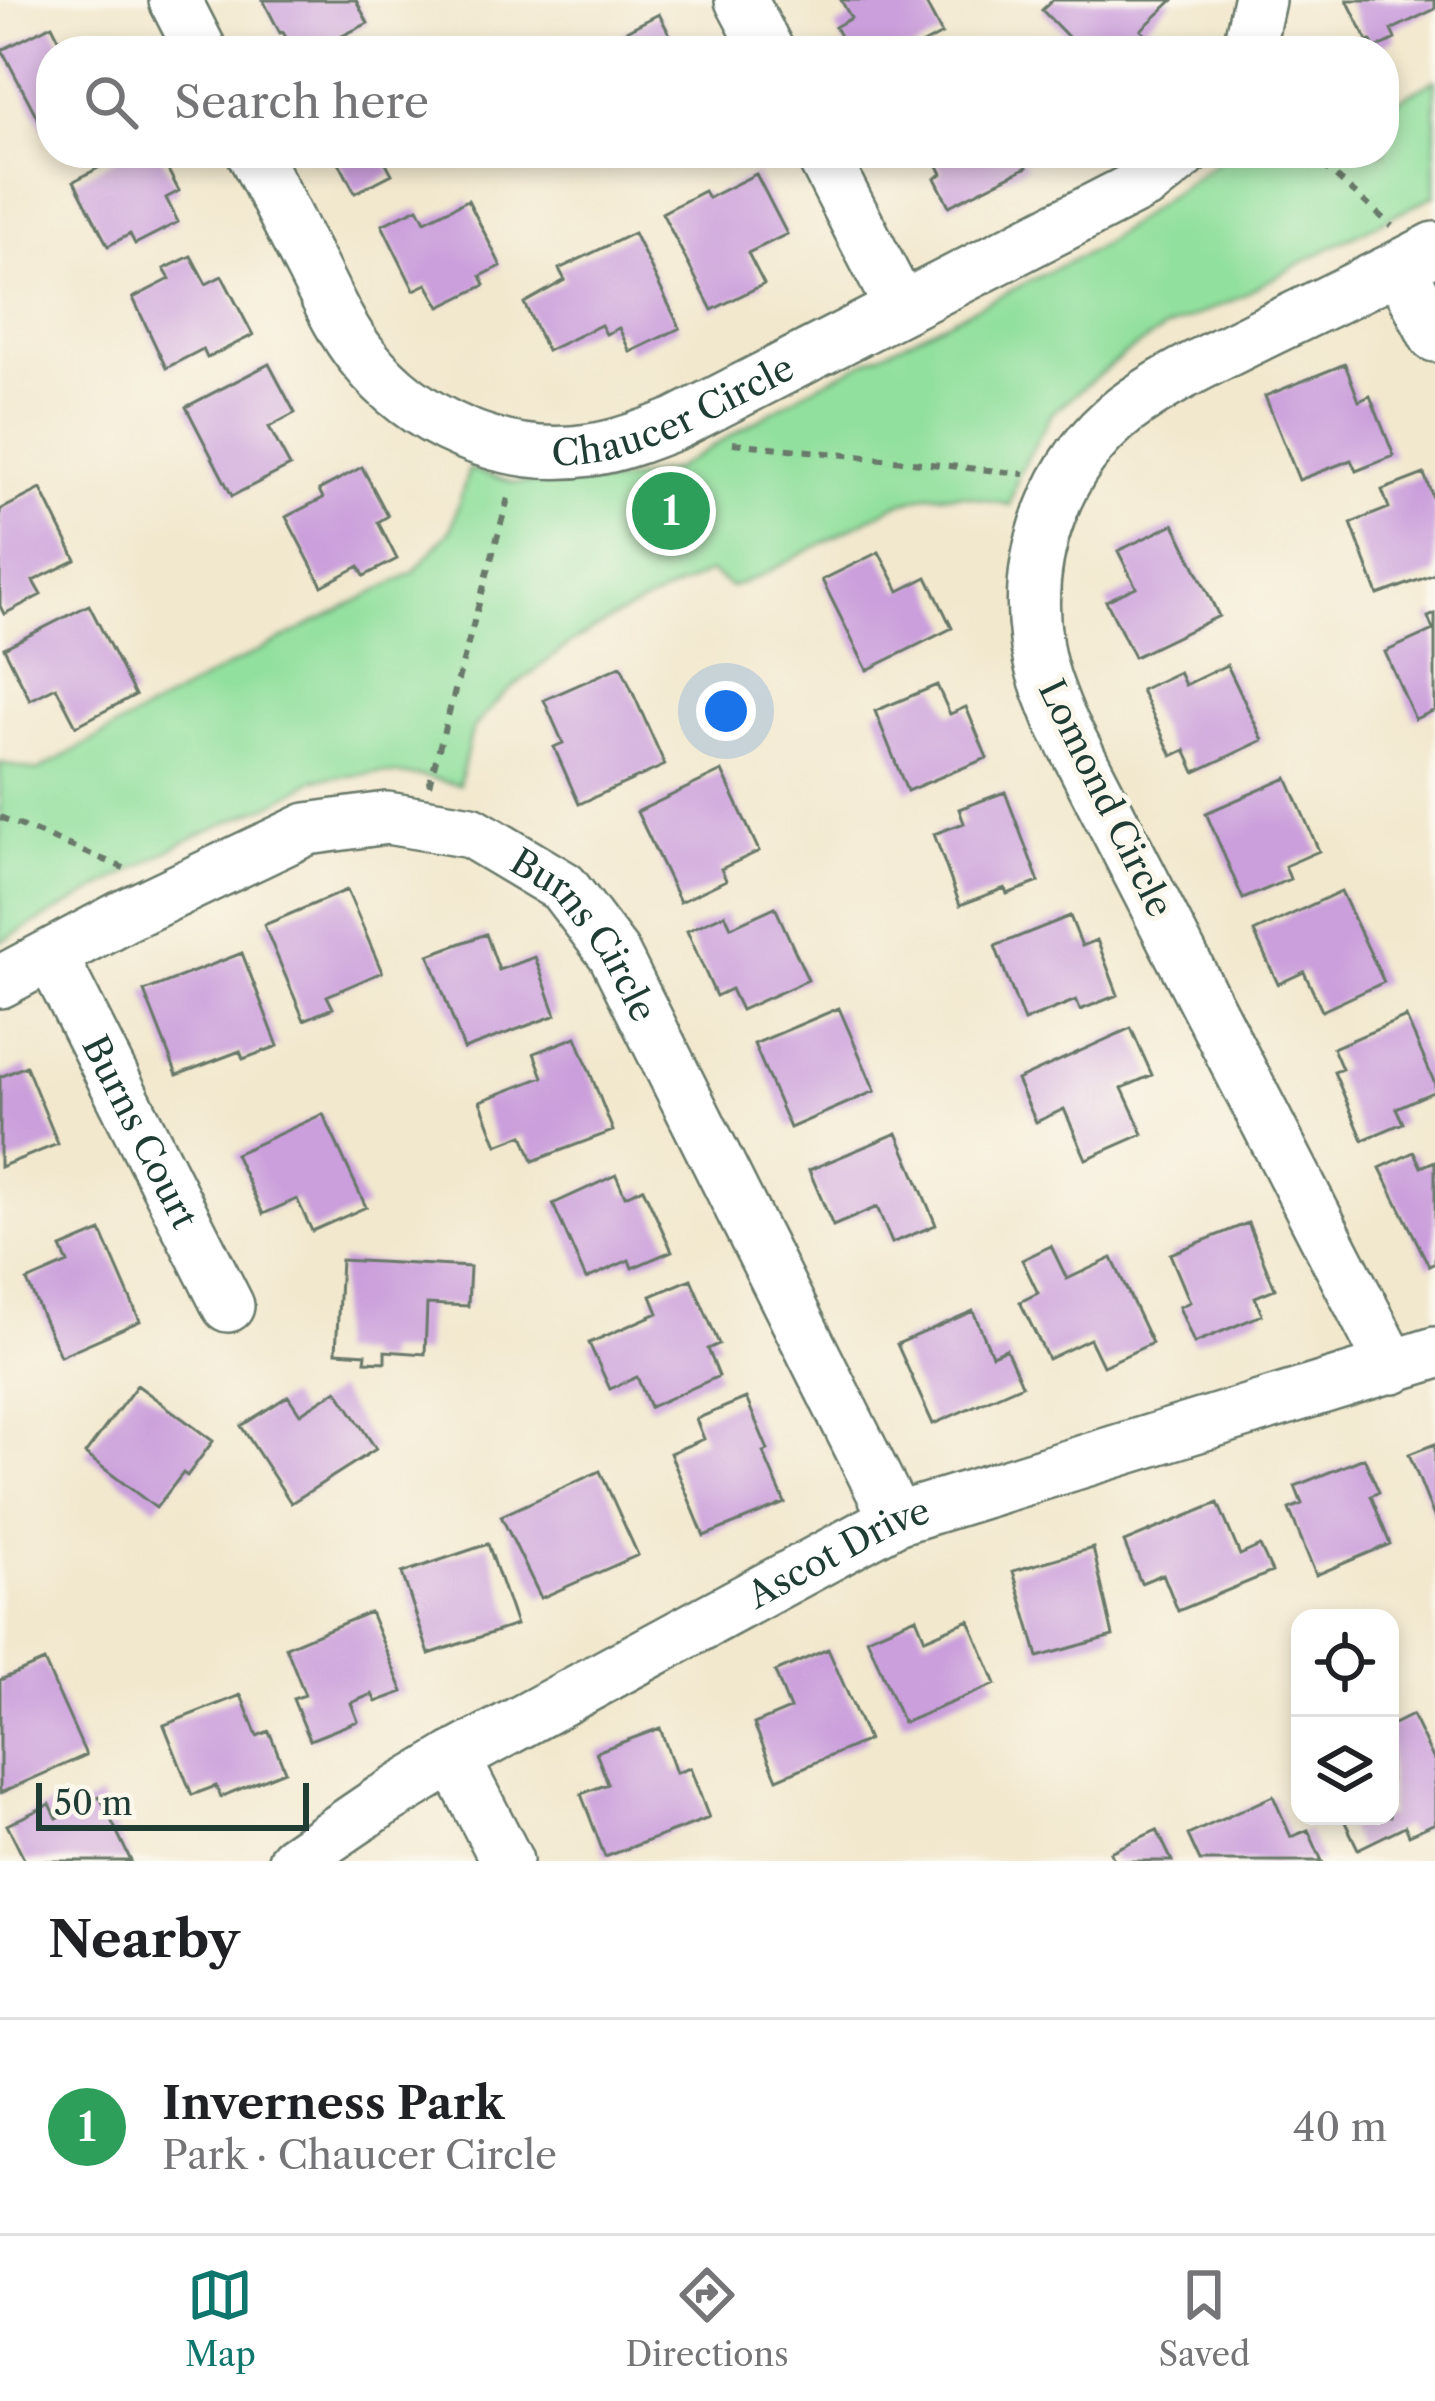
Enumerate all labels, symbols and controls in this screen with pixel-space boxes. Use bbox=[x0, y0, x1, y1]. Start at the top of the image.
search box bbox=[36, 36, 1399, 168]
icon: search bbox=[78, 69, 144, 135]
text: Search here bbox=[174, 74, 429, 130]
street label: Chaucer Circle bbox=[551, 345, 801, 475]
pin: 1 bbox=[632, 466, 710, 556]
street label: Lomond Circle bbox=[1030, 672, 1182, 924]
your location bbox=[696, 681, 756, 741]
street label: Burns Circle bbox=[503, 839, 666, 1029]
street label: Burns Court bbox=[73, 1028, 207, 1236]
street label: Ascot Drive bbox=[739, 1488, 935, 1618]
map controls bbox=[1291, 1609, 1399, 1825]
button: locate bbox=[1291, 1609, 1399, 1717]
button: layers bbox=[1291, 1717, 1399, 1825]
scale bar bbox=[36, 1777, 309, 1830]
text: 50 m bbox=[54, 1783, 132, 1824]
text: Nearby bbox=[48, 1908, 240, 1970]
text: Inverness Park bbox=[162, 2075, 504, 2131]
text: 1 bbox=[78, 2103, 96, 2151]
text: 40 m bbox=[1293, 2103, 1387, 2151]
text: Park · Chaucer Circle bbox=[162, 2131, 557, 2179]
tab: Map bbox=[185, 2262, 256, 2375]
tab: Directions bbox=[626, 2262, 789, 2375]
tab: Saved bbox=[1158, 2262, 1250, 2375]

